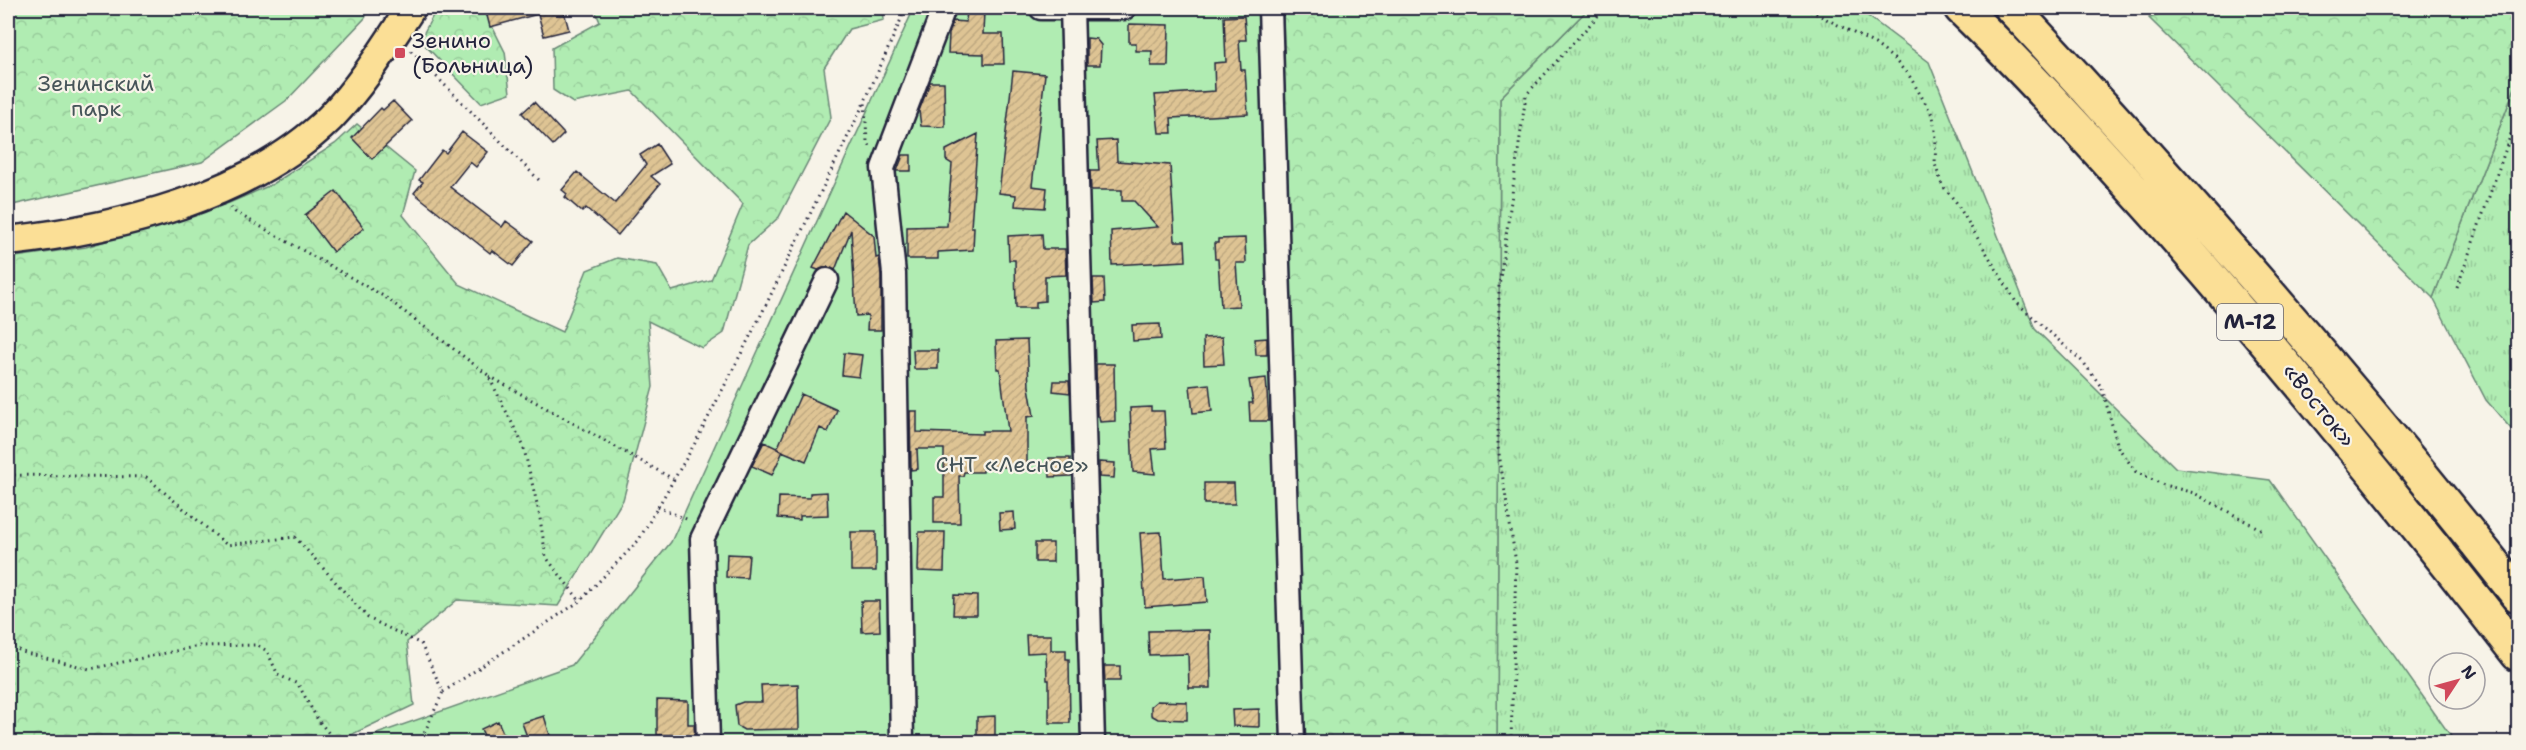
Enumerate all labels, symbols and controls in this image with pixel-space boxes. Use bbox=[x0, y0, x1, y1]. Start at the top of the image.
place label: Зенино (Больница) bbox=[412, 26, 533, 80]
marker: Зенино (Больница) bbox=[393, 46, 407, 60]
park label: Зенинский парк bbox=[38, 69, 154, 123]
road number: М-12 bbox=[2217, 304, 2283, 340]
street label: «Восток» bbox=[2276, 357, 2362, 453]
park label: СНТ «Лесное» bbox=[935, 450, 1089, 479]
north arrow bbox=[2427, 651, 2487, 711]
text: N bbox=[2457, 661, 2481, 684]

